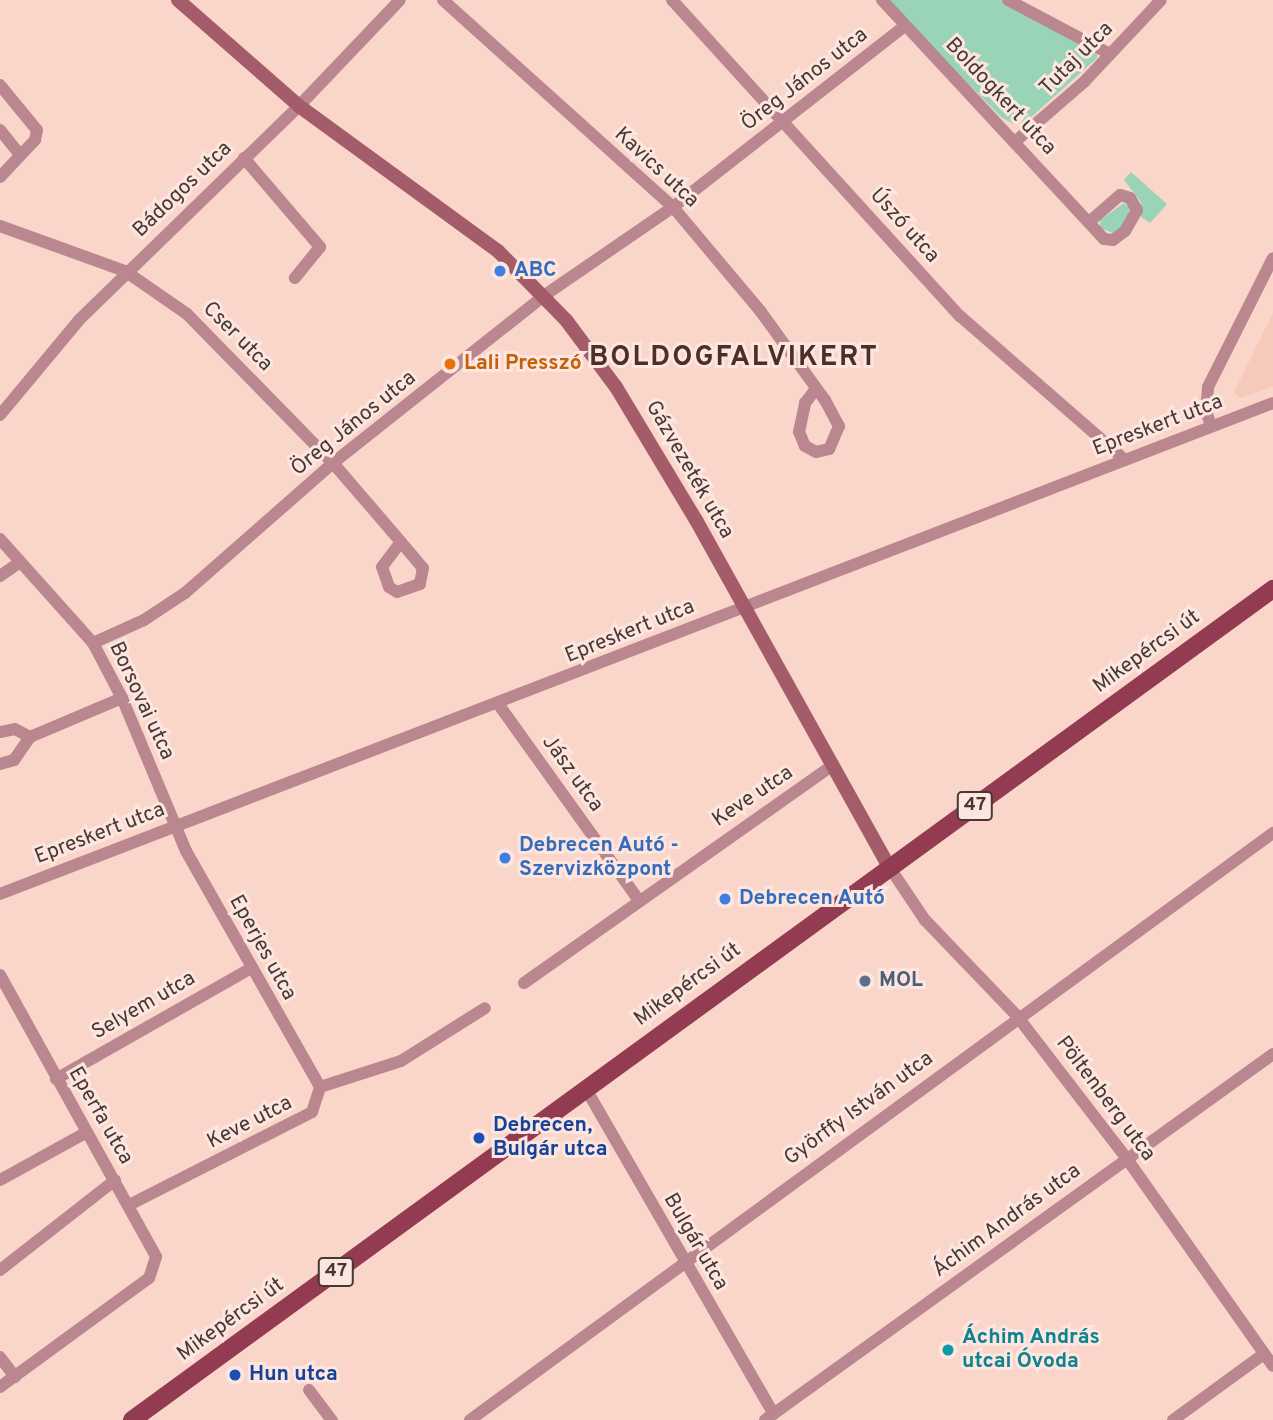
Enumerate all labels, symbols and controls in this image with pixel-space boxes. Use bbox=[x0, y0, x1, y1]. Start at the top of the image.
street label: Tutaj utca bbox=[1035, 17, 1119, 101]
street label: Öreg János utca bbox=[737, 23, 873, 137]
street label: Boldogkert utca bbox=[939, 33, 1061, 161]
street label: Kavics utca bbox=[608, 122, 704, 214]
street label: Bádogos utca bbox=[128, 137, 238, 243]
street label: Úszó utca bbox=[864, 183, 944, 269]
place label: ABC bbox=[514, 258, 557, 284]
marker: ABC bbox=[492, 263, 508, 279]
street label: Cser utca bbox=[197, 297, 277, 377]
district label: BOLDOGFALVIKERT bbox=[591, 341, 877, 375]
place label: Lali Presszó bbox=[464, 351, 582, 377]
marker: Lali Presszó bbox=[442, 356, 458, 372]
street label: Öreg János utca bbox=[286, 366, 422, 482]
street label: Epreskert utca bbox=[1089, 390, 1227, 462]
street label: Gázvezeték utca bbox=[639, 397, 739, 543]
street label: Epreskert utca bbox=[562, 595, 698, 669]
street label: Mikepércsi út bbox=[1089, 605, 1205, 699]
street label: Borsovai utca bbox=[103, 638, 179, 764]
street label: Jász utca bbox=[536, 731, 608, 817]
street label: Keve utca bbox=[708, 761, 798, 833]
road number: 47 bbox=[956, 790, 994, 821]
street label: Epreskert utca bbox=[31, 798, 169, 870]
place label: Debrecen Autó - Szervizközpont bbox=[519, 833, 680, 883]
marker: Debrecen Autó - Szervizközpont bbox=[497, 850, 513, 866]
place label: Debrecen Autó bbox=[739, 886, 886, 912]
street label: Eperjes utca bbox=[223, 891, 301, 1005]
marker: Debrecen Autó bbox=[717, 891, 733, 907]
street label: Mikepércsi út bbox=[630, 938, 746, 1032]
street label: Selyem utca bbox=[88, 966, 200, 1046]
place label: MOL bbox=[879, 968, 923, 994]
marker: MOL bbox=[857, 973, 873, 989]
street label: Pöltenberg utca bbox=[1050, 1032, 1160, 1166]
street label: Györffy István utca bbox=[780, 1047, 938, 1171]
street label: Eperfa utca bbox=[62, 1063, 138, 1169]
street label: Keve utca bbox=[203, 1091, 297, 1155]
place label: Debrecen, Bulgár utca bbox=[493, 1113, 607, 1163]
marker: Debrecen, Bulgár utca bbox=[471, 1130, 487, 1146]
street label: Áchim András utca bbox=[928, 1159, 1086, 1283]
street label: Bulgár utca bbox=[657, 1189, 733, 1295]
road number: 47 bbox=[317, 1256, 355, 1288]
street label: Mikepércsi út bbox=[173, 1273, 289, 1367]
place label: Áchim András utcai Óvoda bbox=[962, 1325, 1101, 1375]
marker: Áchim András utcai Óvoda bbox=[940, 1342, 956, 1358]
place label: Hun utca bbox=[249, 1362, 338, 1388]
marker: Hun utca bbox=[227, 1367, 243, 1383]

